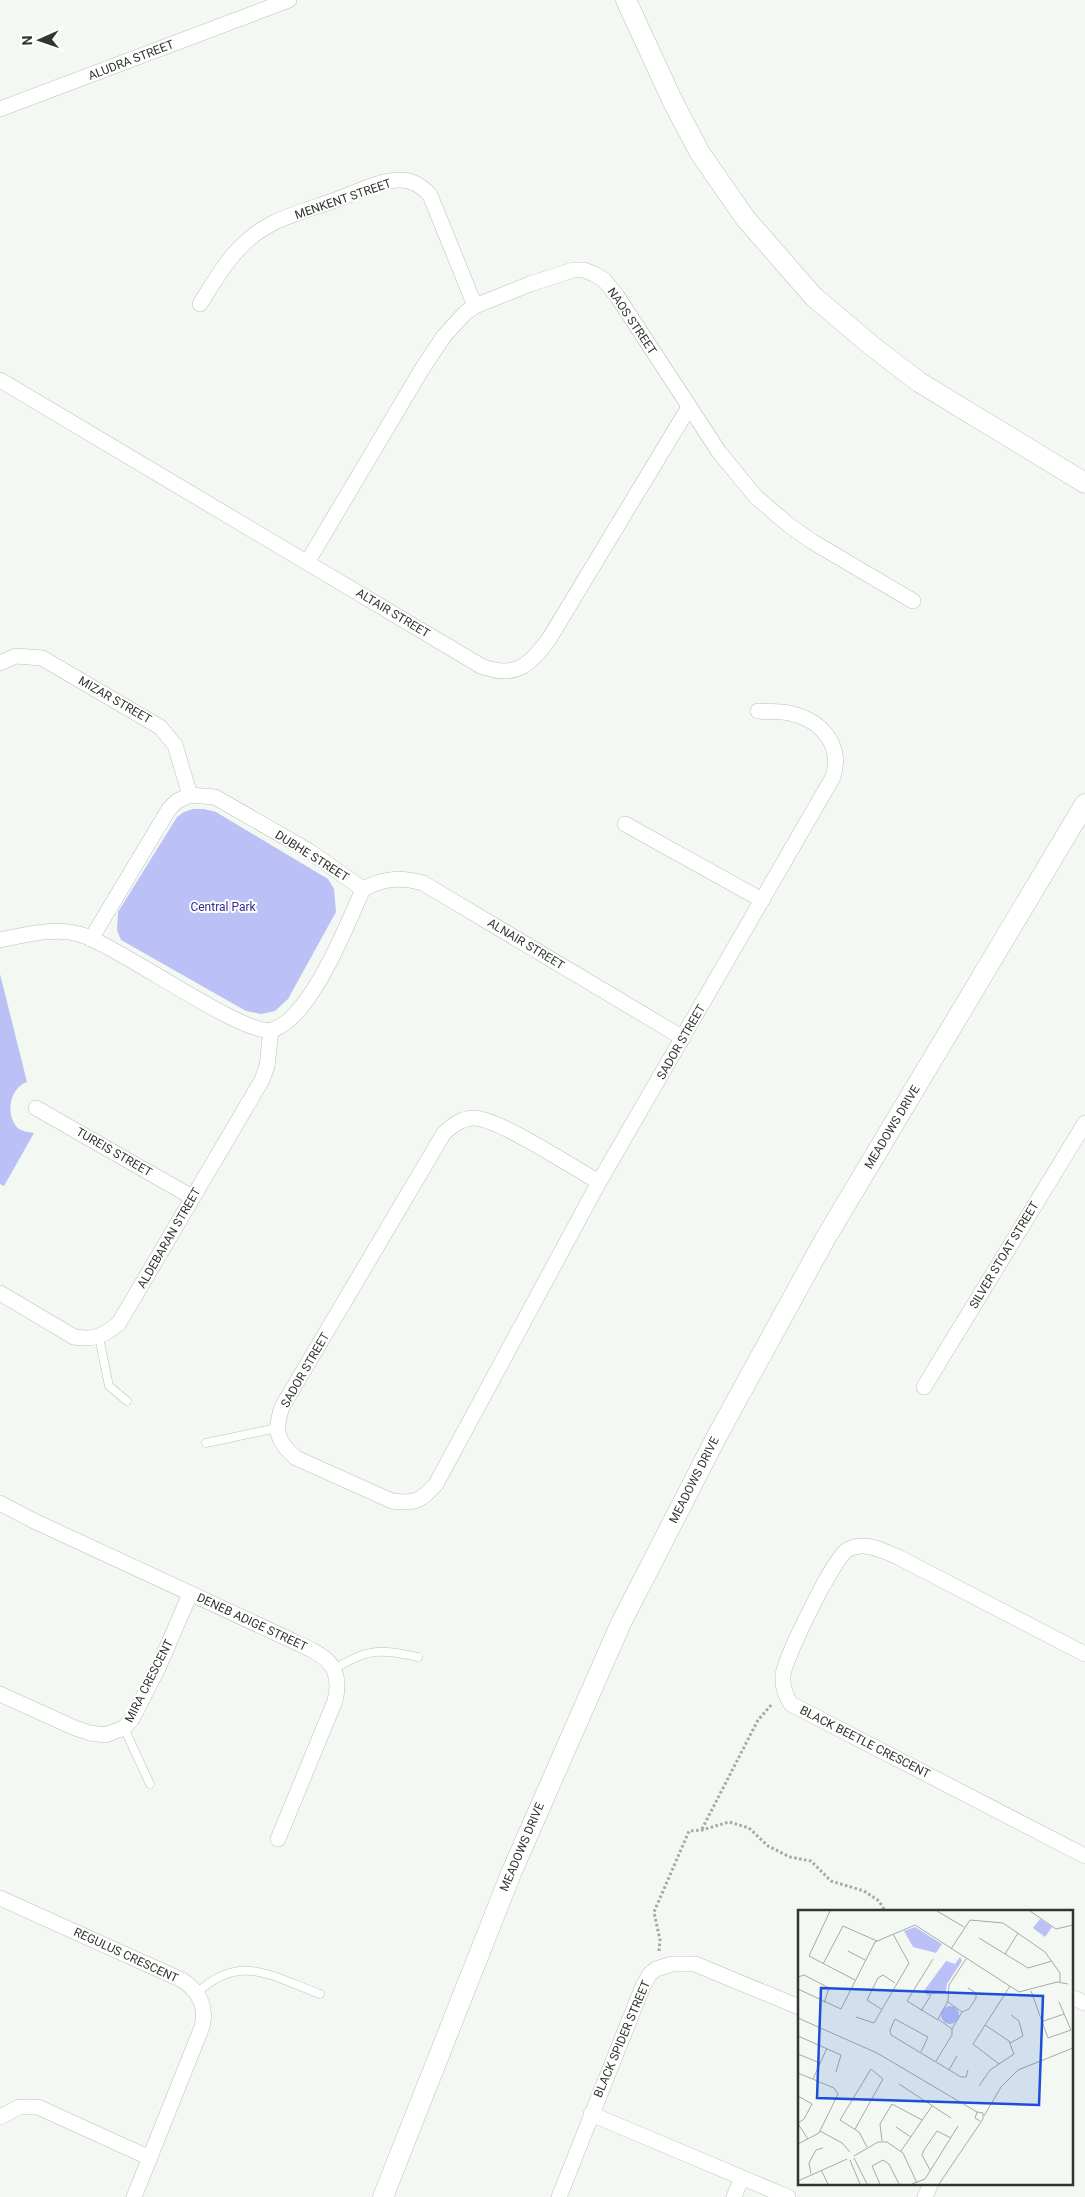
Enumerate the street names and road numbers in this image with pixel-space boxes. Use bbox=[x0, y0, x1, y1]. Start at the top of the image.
street label: ALUDRA STREET bbox=[86, 37, 176, 83]
street label: MENKENT STREET bbox=[293, 176, 393, 222]
street label: NAOS STREET bbox=[605, 285, 659, 357]
street label: ALTAIR STREET bbox=[354, 586, 432, 640]
street label: MIZAR STREET bbox=[76, 673, 154, 727]
street label: DUBHE STREET bbox=[273, 828, 351, 884]
street label: ALNAIR STREET bbox=[485, 916, 567, 972]
street label: SADOR STREET bbox=[654, 1002, 708, 1082]
street label: MEADOWS DRIVE bbox=[862, 1083, 923, 1171]
street label: TUREIS STREET bbox=[74, 1125, 154, 1179]
street label: ALDEBARAN STREET bbox=[135, 1185, 203, 1291]
street label: SILVER STOAT STREET bbox=[966, 1199, 1042, 1311]
street label: SADOR STREET bbox=[278, 1330, 332, 1410]
street label: MEADOWS DRIVE bbox=[666, 1434, 722, 1526]
street label: DENEB ADIGE STREET bbox=[195, 1590, 309, 1654]
street label: MIRA CRESCENT bbox=[122, 1637, 176, 1725]
street label: BLACK BEETLE CRESCENT bbox=[798, 1703, 932, 1781]
street label: MEADOWS DRIVE bbox=[497, 1800, 547, 1893]
street label: REGULUS CRESCENT bbox=[72, 1925, 180, 1985]
street label: BLACK SPIDER STREET bbox=[591, 1978, 653, 2100]

